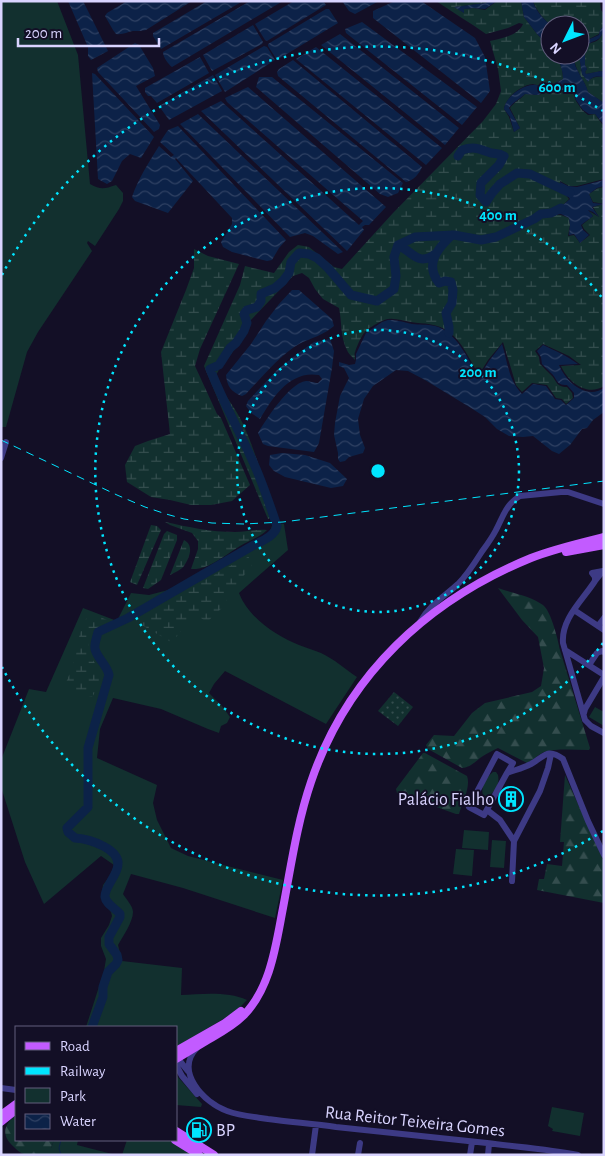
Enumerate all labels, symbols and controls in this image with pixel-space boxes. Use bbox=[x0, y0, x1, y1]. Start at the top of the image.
scale bar bbox=[18, 15, 159, 47]
north arrow bbox=[540, 15, 590, 65]
text: 200 m bbox=[25, 26, 62, 41]
text: N bbox=[548, 40, 565, 56]
text: 600 m bbox=[538, 80, 576, 95]
text: 400 m bbox=[479, 208, 517, 223]
text: 200 m bbox=[459, 365, 497, 380]
centre of rings bbox=[369, 462, 387, 480]
building icon: Palácio Fialho bbox=[498, 786, 524, 812]
place label: Palácio Fialho bbox=[398, 791, 494, 809]
legend bbox=[15, 1026, 178, 1141]
text: Road bbox=[60, 1039, 90, 1054]
text: Railway bbox=[60, 1064, 106, 1079]
text: Park bbox=[60, 1089, 86, 1104]
street label: Rua Reitor Teixeira Gomes bbox=[324, 1104, 506, 1140]
text: Water bbox=[60, 1114, 96, 1129]
fuel station icon: BP bbox=[186, 1117, 212, 1143]
place label: BP bbox=[216, 1122, 235, 1140]

